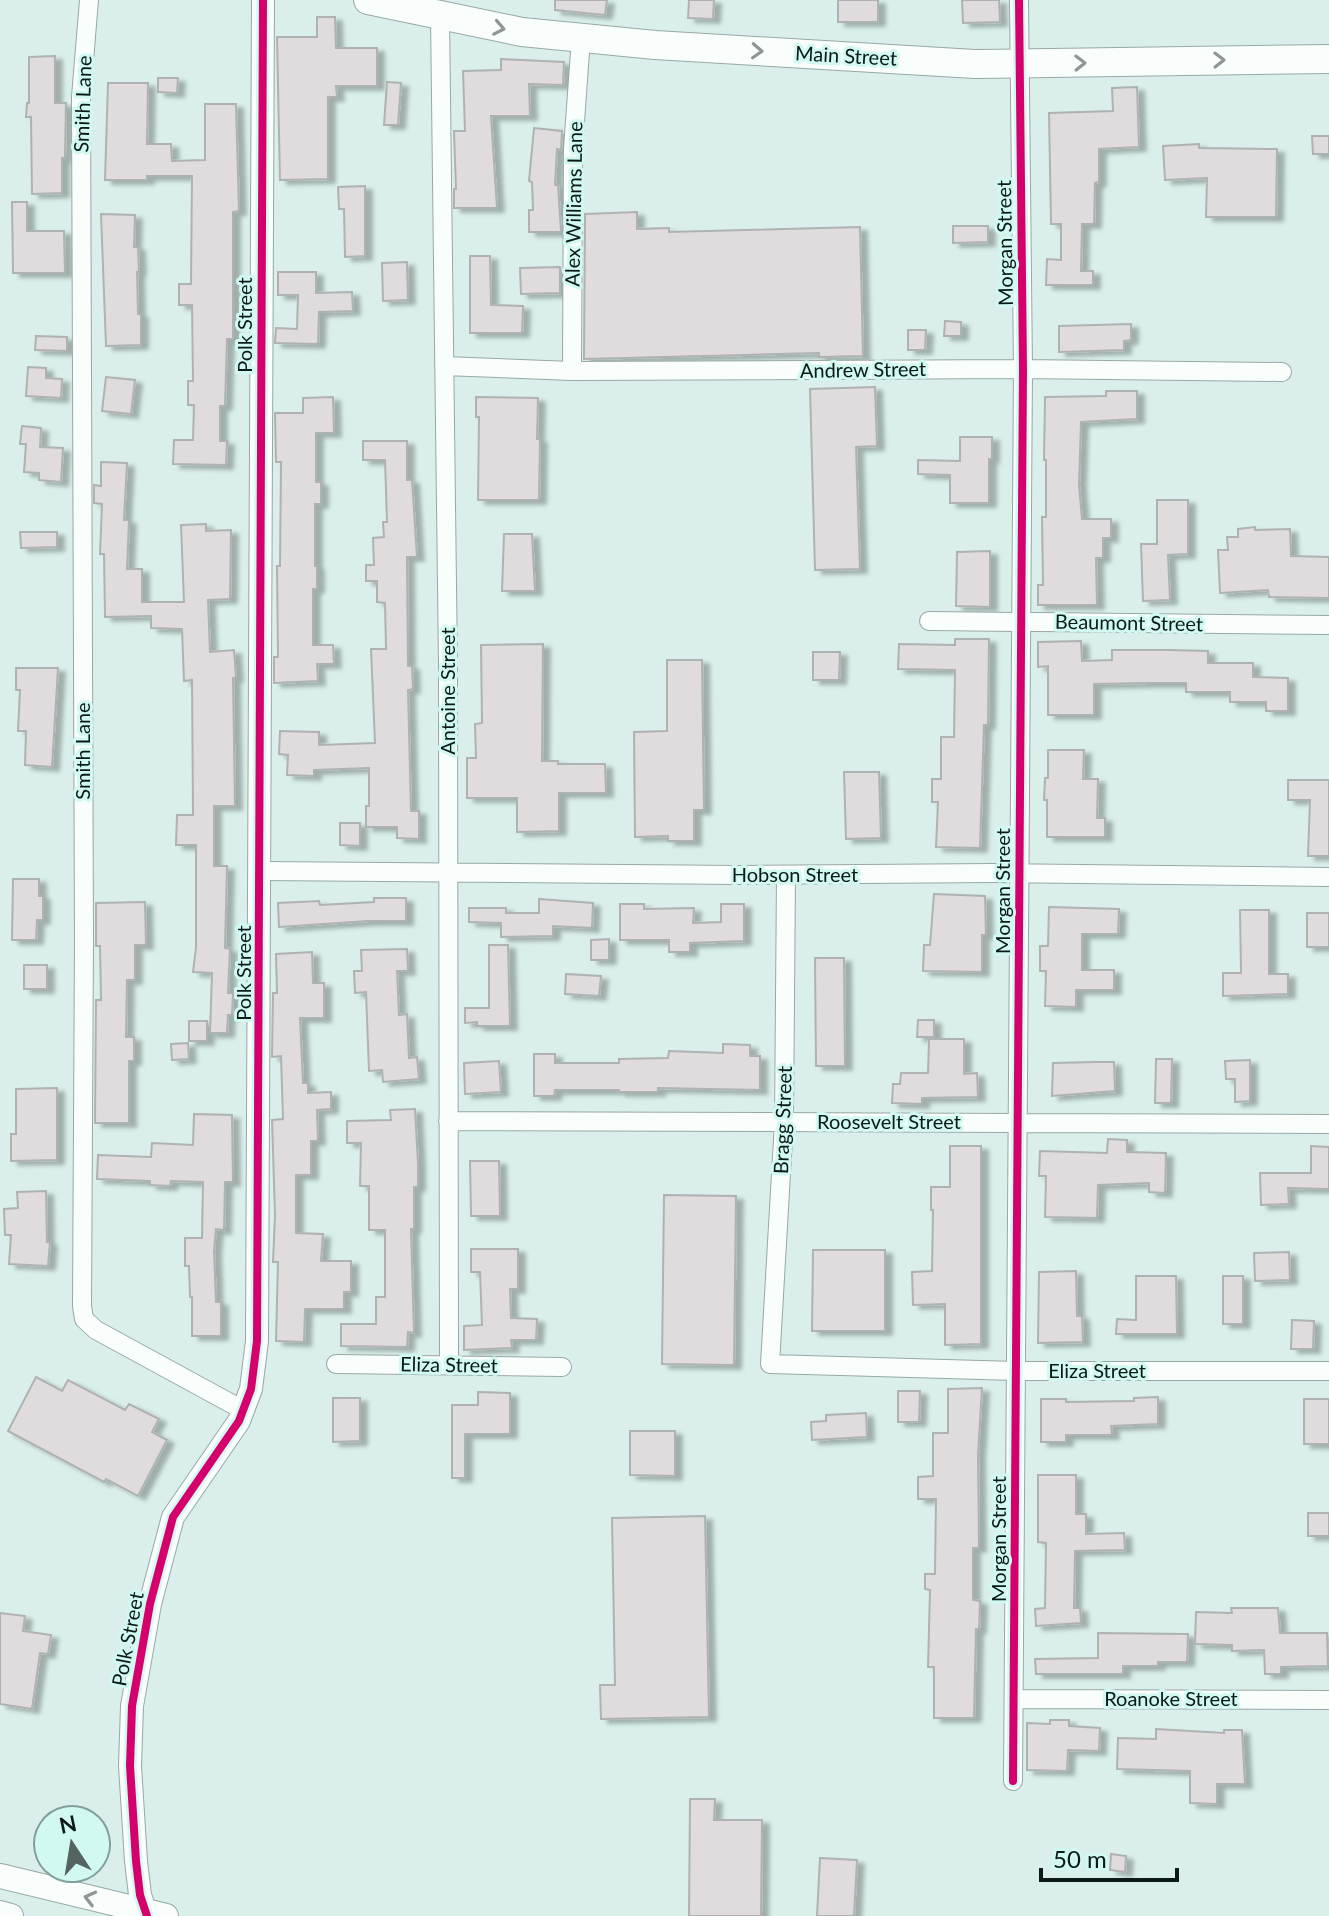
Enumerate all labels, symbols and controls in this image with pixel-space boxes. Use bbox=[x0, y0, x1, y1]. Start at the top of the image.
one-way arrow bbox=[492, 18, 505, 35]
street label: Main Street bbox=[795, 40, 898, 70]
one-way arrow bbox=[751, 42, 764, 59]
one-way arrow bbox=[1213, 52, 1226, 69]
one-way arrow bbox=[1074, 54, 1087, 72]
street label: Smith Lane bbox=[68, 55, 96, 153]
street label: Alex Williams Lane bbox=[560, 121, 586, 287]
street label: Morgan Street bbox=[991, 180, 1017, 306]
street label: Polk Street bbox=[232, 277, 256, 373]
street label: Andrew Street bbox=[800, 356, 926, 382]
street label: Beaumont Street bbox=[1055, 609, 1203, 635]
street label: Antoine Street bbox=[435, 627, 459, 755]
street label: Smith Lane bbox=[70, 702, 94, 800]
street label: Morgan Street bbox=[990, 828, 1014, 954]
street label: Hobson Street bbox=[732, 862, 858, 886]
street label: Polk Street bbox=[231, 925, 255, 1021]
street label: Bragg Street bbox=[768, 1065, 796, 1175]
street label: Roosevelt Street bbox=[817, 1109, 961, 1133]
street label: Eliza Street bbox=[400, 1351, 498, 1377]
street label: Eliza Street bbox=[1048, 1358, 1146, 1382]
street label: Morgan Street bbox=[986, 1476, 1010, 1602]
street label: Polk Street bbox=[106, 1590, 148, 1688]
street label: Roanoke Street bbox=[1104, 1686, 1238, 1710]
north arrow bbox=[32, 1804, 112, 1884]
text: N bbox=[57, 1809, 79, 1839]
scale bar bbox=[1041, 1832, 1177, 1882]
text: 50 m bbox=[1053, 1844, 1107, 1873]
one-way arrow bbox=[83, 1890, 97, 1907]

